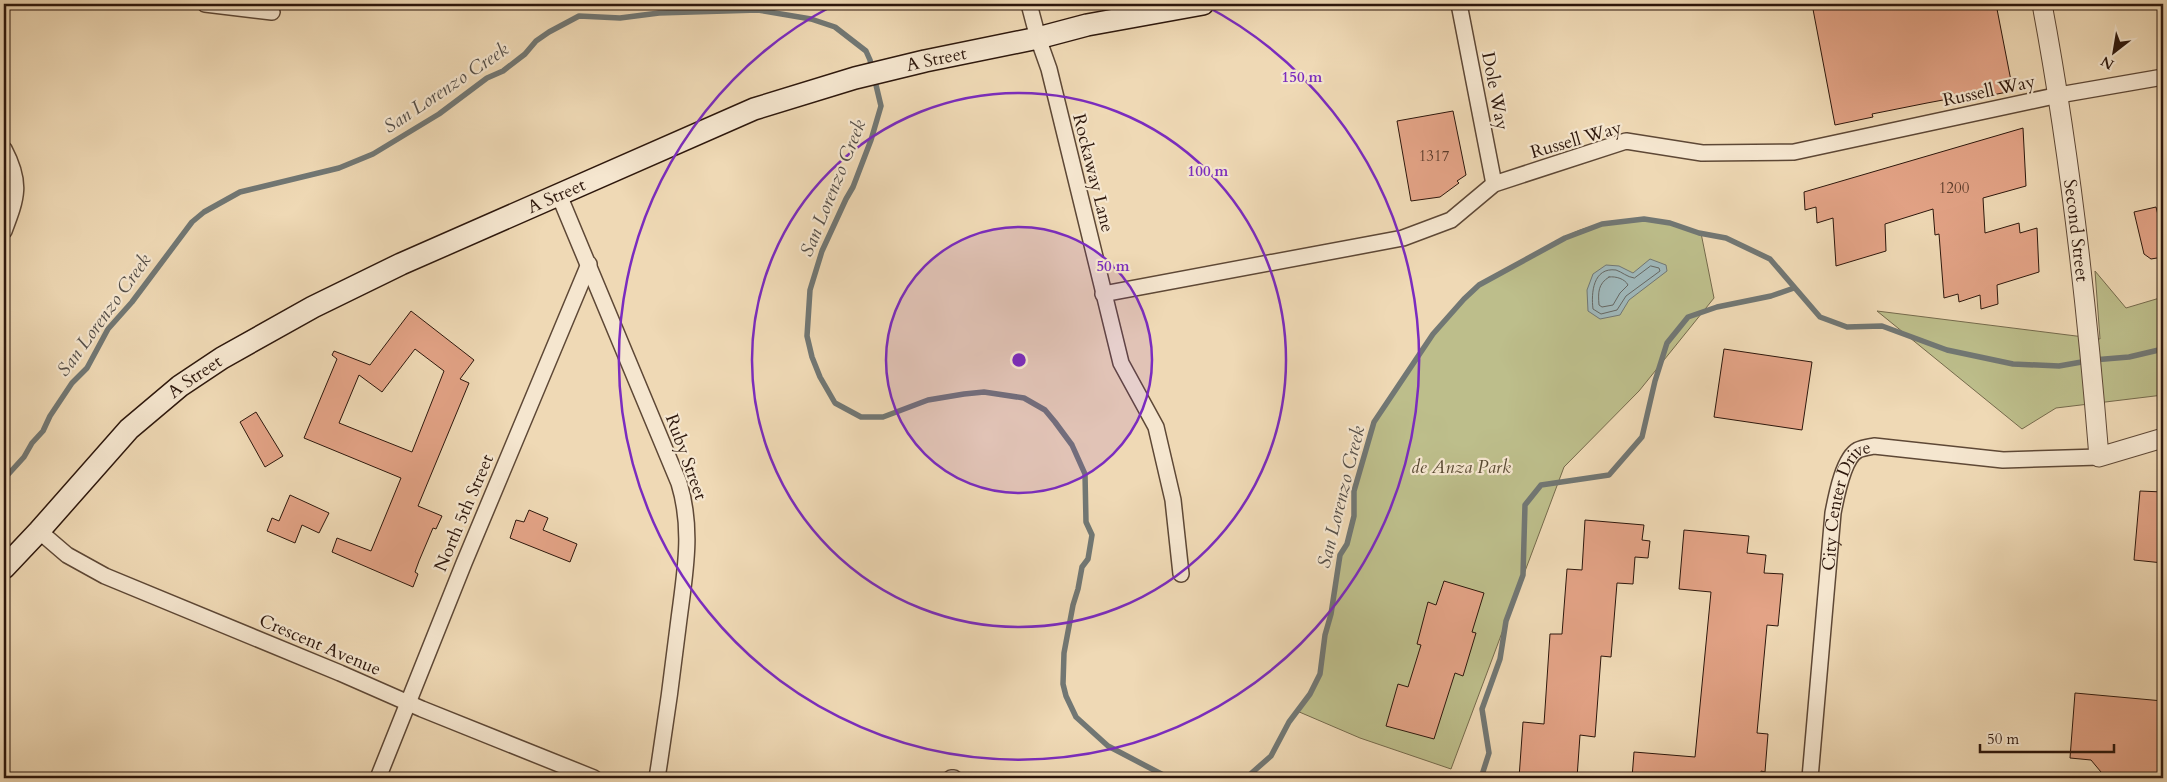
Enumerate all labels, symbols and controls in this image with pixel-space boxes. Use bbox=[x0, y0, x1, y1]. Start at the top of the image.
north arrow bbox=[2090, 28, 2140, 78]
water label: San Lorenzo Creek bbox=[378, 36, 514, 139]
street label: A Street bbox=[903, 40, 969, 78]
street label: Dole Way bbox=[1475, 50, 1515, 133]
text: N bbox=[2097, 51, 2118, 74]
text: 150 m bbox=[1282, 67, 1323, 87]
street label: Russell Way bbox=[1941, 69, 2038, 113]
street label: Rockaway Lane bbox=[1066, 111, 1120, 235]
water label: San Lorenzo Creek bbox=[794, 115, 873, 260]
street label: Russell Way bbox=[1528, 115, 1625, 165]
house number: 1317 bbox=[1419, 146, 1450, 166]
text: 100 m bbox=[1188, 161, 1229, 181]
street label: A Street bbox=[523, 172, 590, 220]
street label: Second Street bbox=[2058, 177, 2095, 283]
house number: 1200 bbox=[1939, 178, 1970, 198]
water label: San Lorenzo Creek bbox=[51, 248, 158, 382]
text: 50 m bbox=[1096, 256, 1130, 276]
street label: A Street bbox=[162, 349, 227, 404]
centre of rings bbox=[1010, 351, 1028, 369]
street label: Ruby Street bbox=[659, 411, 713, 504]
water label: San Lorenzo Creek bbox=[1311, 423, 1371, 571]
street label: City Center Drive bbox=[1816, 434, 1873, 572]
street label: North 5th Street bbox=[428, 450, 500, 575]
park label: de Anza Park bbox=[1411, 455, 1511, 480]
street label: Crescent Avenue bbox=[255, 608, 385, 682]
scale bar bbox=[1980, 722, 2113, 754]
text: 50 m bbox=[1987, 729, 2019, 749]

